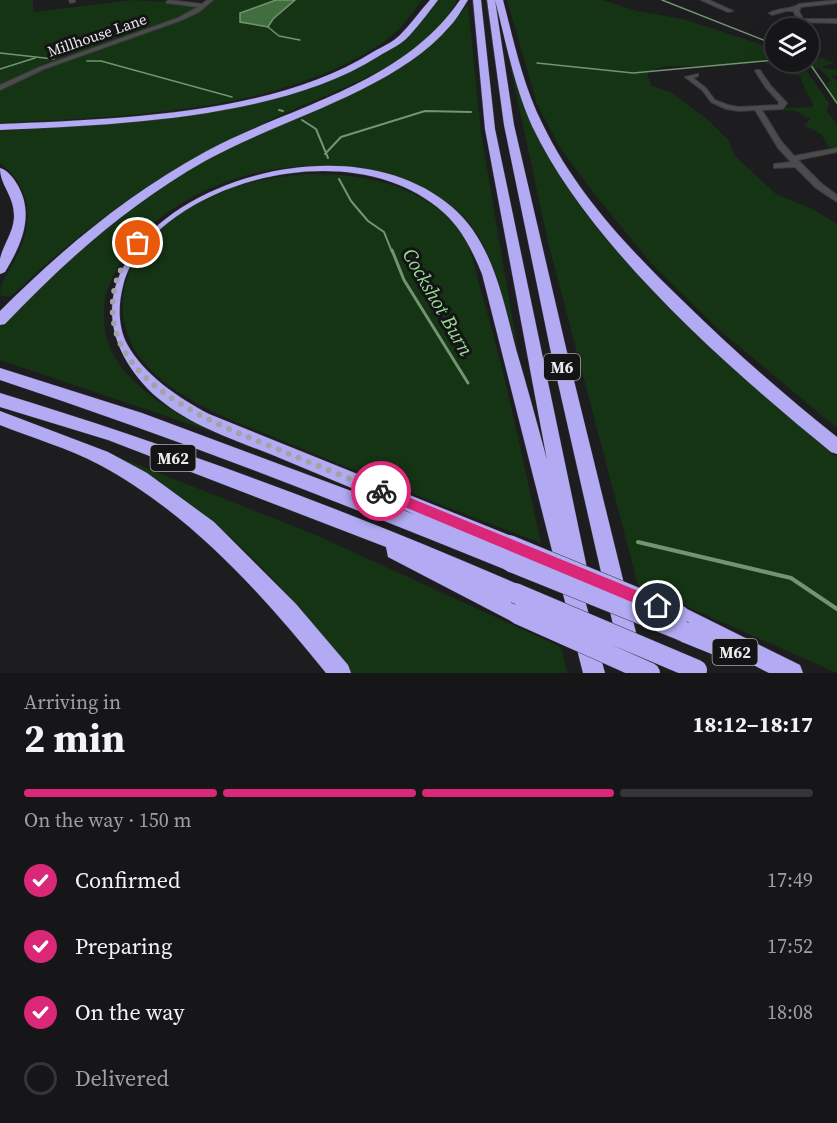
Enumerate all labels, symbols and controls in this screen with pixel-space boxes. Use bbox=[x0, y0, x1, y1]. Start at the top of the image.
street label: Millhouse Lane bbox=[45, 8, 150, 62]
map controls bbox=[765, 18, 819, 72]
button: layers bbox=[765, 18, 819, 72]
pin bbox=[112, 217, 163, 268]
icon: bag bbox=[121, 226, 154, 259]
water label: Cockshot Burn bbox=[396, 243, 481, 362]
road number: M6 bbox=[544, 354, 580, 380]
road number: M62 bbox=[150, 445, 195, 471]
courier bbox=[351, 461, 411, 521]
icon: bike bbox=[365, 475, 398, 508]
pin bbox=[632, 580, 683, 631]
icon: home bbox=[641, 589, 674, 622]
road number: M62 bbox=[712, 639, 758, 665]
text: Arriving in bbox=[24, 688, 121, 716]
text: 18:12–18:17 bbox=[693, 709, 813, 739]
text: 2 min bbox=[24, 712, 125, 765]
text: On the way · 150 m bbox=[24, 806, 191, 834]
icon: check bbox=[24, 864, 57, 897]
text: Confirmed bbox=[75, 865, 180, 895]
text: 17:49 bbox=[767, 866, 813, 894]
icon: check bbox=[24, 930, 57, 963]
text: Preparing bbox=[75, 931, 172, 961]
text: 17:52 bbox=[767, 932, 813, 960]
icon: check bbox=[24, 996, 57, 1029]
text: On the way bbox=[75, 997, 184, 1027]
text: 18:08 bbox=[767, 998, 813, 1026]
text: Delivered bbox=[75, 1063, 169, 1093]

